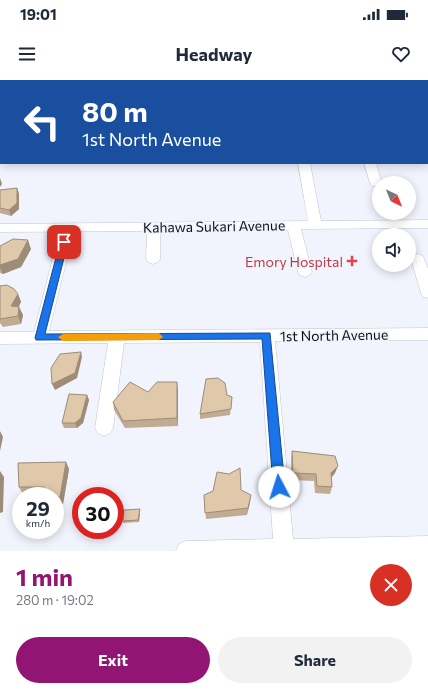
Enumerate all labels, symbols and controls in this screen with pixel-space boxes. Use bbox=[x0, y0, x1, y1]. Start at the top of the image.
text: 19:01 bbox=[20, 5, 57, 23]
icon: menu bbox=[16, 43, 38, 65]
text: Headway bbox=[176, 43, 252, 65]
icon: heart bbox=[390, 43, 412, 65]
text: 80 m bbox=[82, 94, 148, 128]
icon: left bbox=[16, 96, 68, 148]
text: 1st North Avenue bbox=[82, 128, 221, 150]
north arrow bbox=[372, 176, 416, 220]
map controls bbox=[372, 176, 416, 272]
street label: Kahawa Sukari Avenue bbox=[143, 216, 285, 236]
pin bbox=[47, 225, 81, 259]
button: sound bbox=[372, 228, 416, 272]
icon: arrive bbox=[53, 231, 75, 253]
place label: Emory Hospital bbox=[245, 253, 343, 270]
marker: Emory Hospital bbox=[346, 255, 358, 267]
street label: 1st North Avenue bbox=[280, 326, 388, 344]
position arrow bbox=[258, 466, 300, 508]
speed limit sign: 30 bbox=[72, 487, 124, 539]
text: 29 bbox=[26, 496, 50, 520]
text: km/h bbox=[26, 517, 50, 529]
text: 1 min bbox=[16, 562, 73, 591]
button: close bbox=[370, 564, 412, 606]
text: 280 m · 19:02 bbox=[16, 592, 94, 608]
button: Exit bbox=[16, 637, 210, 683]
button: Share bbox=[218, 637, 412, 683]

